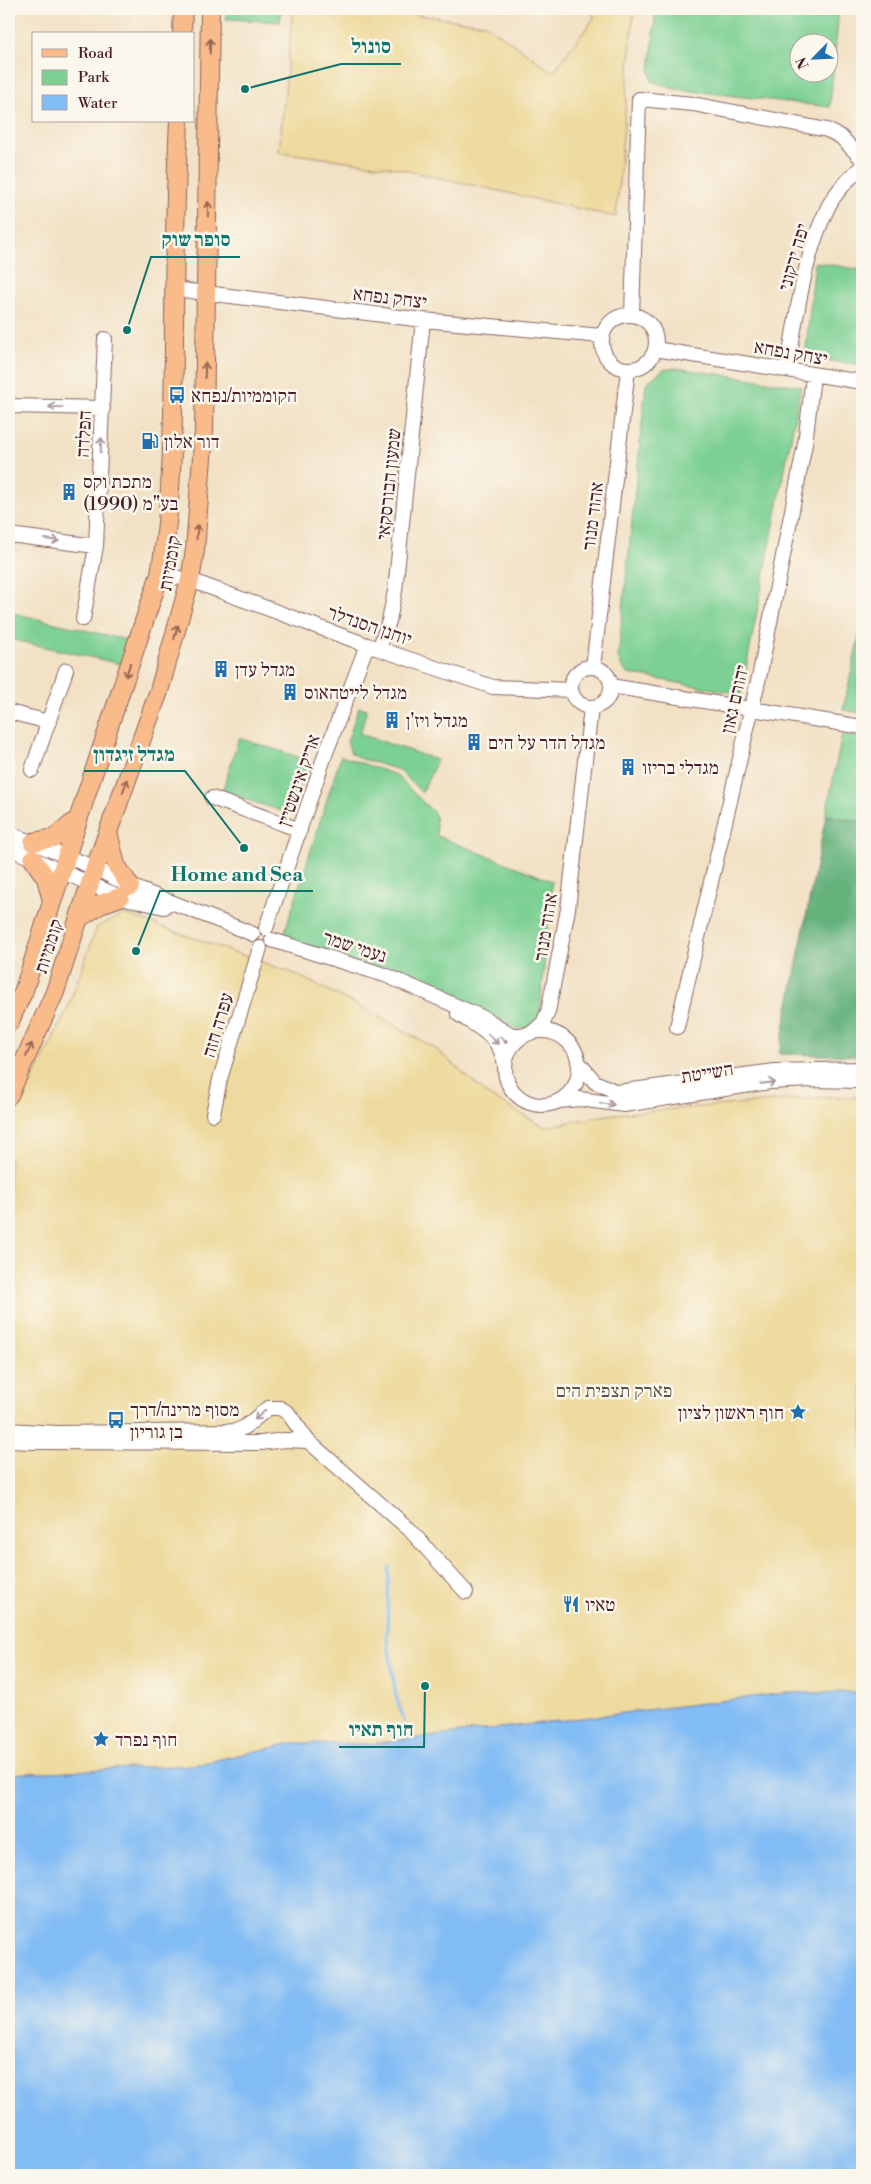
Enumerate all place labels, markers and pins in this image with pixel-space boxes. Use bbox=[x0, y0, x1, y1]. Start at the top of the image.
callout: סונול bbox=[341, 29, 401, 64]
callout: סופר שוק bbox=[151, 222, 240, 257]
place label: הקוממיות/נפחא bbox=[191, 384, 297, 408]
bus stop icon: הקוממיות/נפחא bbox=[167, 385, 187, 405]
place label: דור אלון bbox=[164, 430, 220, 454]
fuel station icon: דור אלון bbox=[140, 431, 160, 451]
place label: מתכת וקס (1990) בע"מ bbox=[83, 470, 178, 516]
building icon: מתכת וקס (1990) בע"מ bbox=[59, 482, 79, 502]
place label: מגדל עדן bbox=[235, 658, 295, 682]
building icon: מגדל עדן bbox=[211, 659, 231, 679]
place label: מגדל לייטהאוס bbox=[304, 681, 407, 705]
building icon: מגדל לייטהאוס bbox=[280, 682, 300, 702]
place label: מגדל ויז'ן bbox=[406, 709, 468, 733]
building icon: מגדל ויז'ן bbox=[382, 710, 402, 730]
place label: מגדל הדר על הים bbox=[488, 731, 606, 755]
building icon: מגדל הדר על הים bbox=[464, 732, 484, 752]
callout: מגדל זיגדון bbox=[84, 736, 185, 771]
place label: מגדלי בריזו bbox=[642, 756, 719, 780]
building icon: מגדלי בריזו bbox=[618, 757, 638, 777]
callout: Home and Sea bbox=[160, 856, 313, 891]
place label: מסוף מרינה/דרך בן גוריון bbox=[130, 1398, 239, 1444]
place label: חוף ראשון לציון bbox=[678, 1401, 784, 1425]
place icon: חוף ראשון לציון bbox=[788, 1402, 808, 1422]
bus stop icon: מסוף מרינה/דרך בן גוריון bbox=[106, 1410, 126, 1430]
place label: טאיו bbox=[585, 1593, 615, 1617]
restaurant icon: טאיו bbox=[561, 1594, 581, 1614]
callout: חוף תאיו bbox=[339, 1712, 424, 1747]
place label: חוף נפרד bbox=[115, 1728, 177, 1752]
place icon: חוף נפרד bbox=[91, 1729, 111, 1749]

